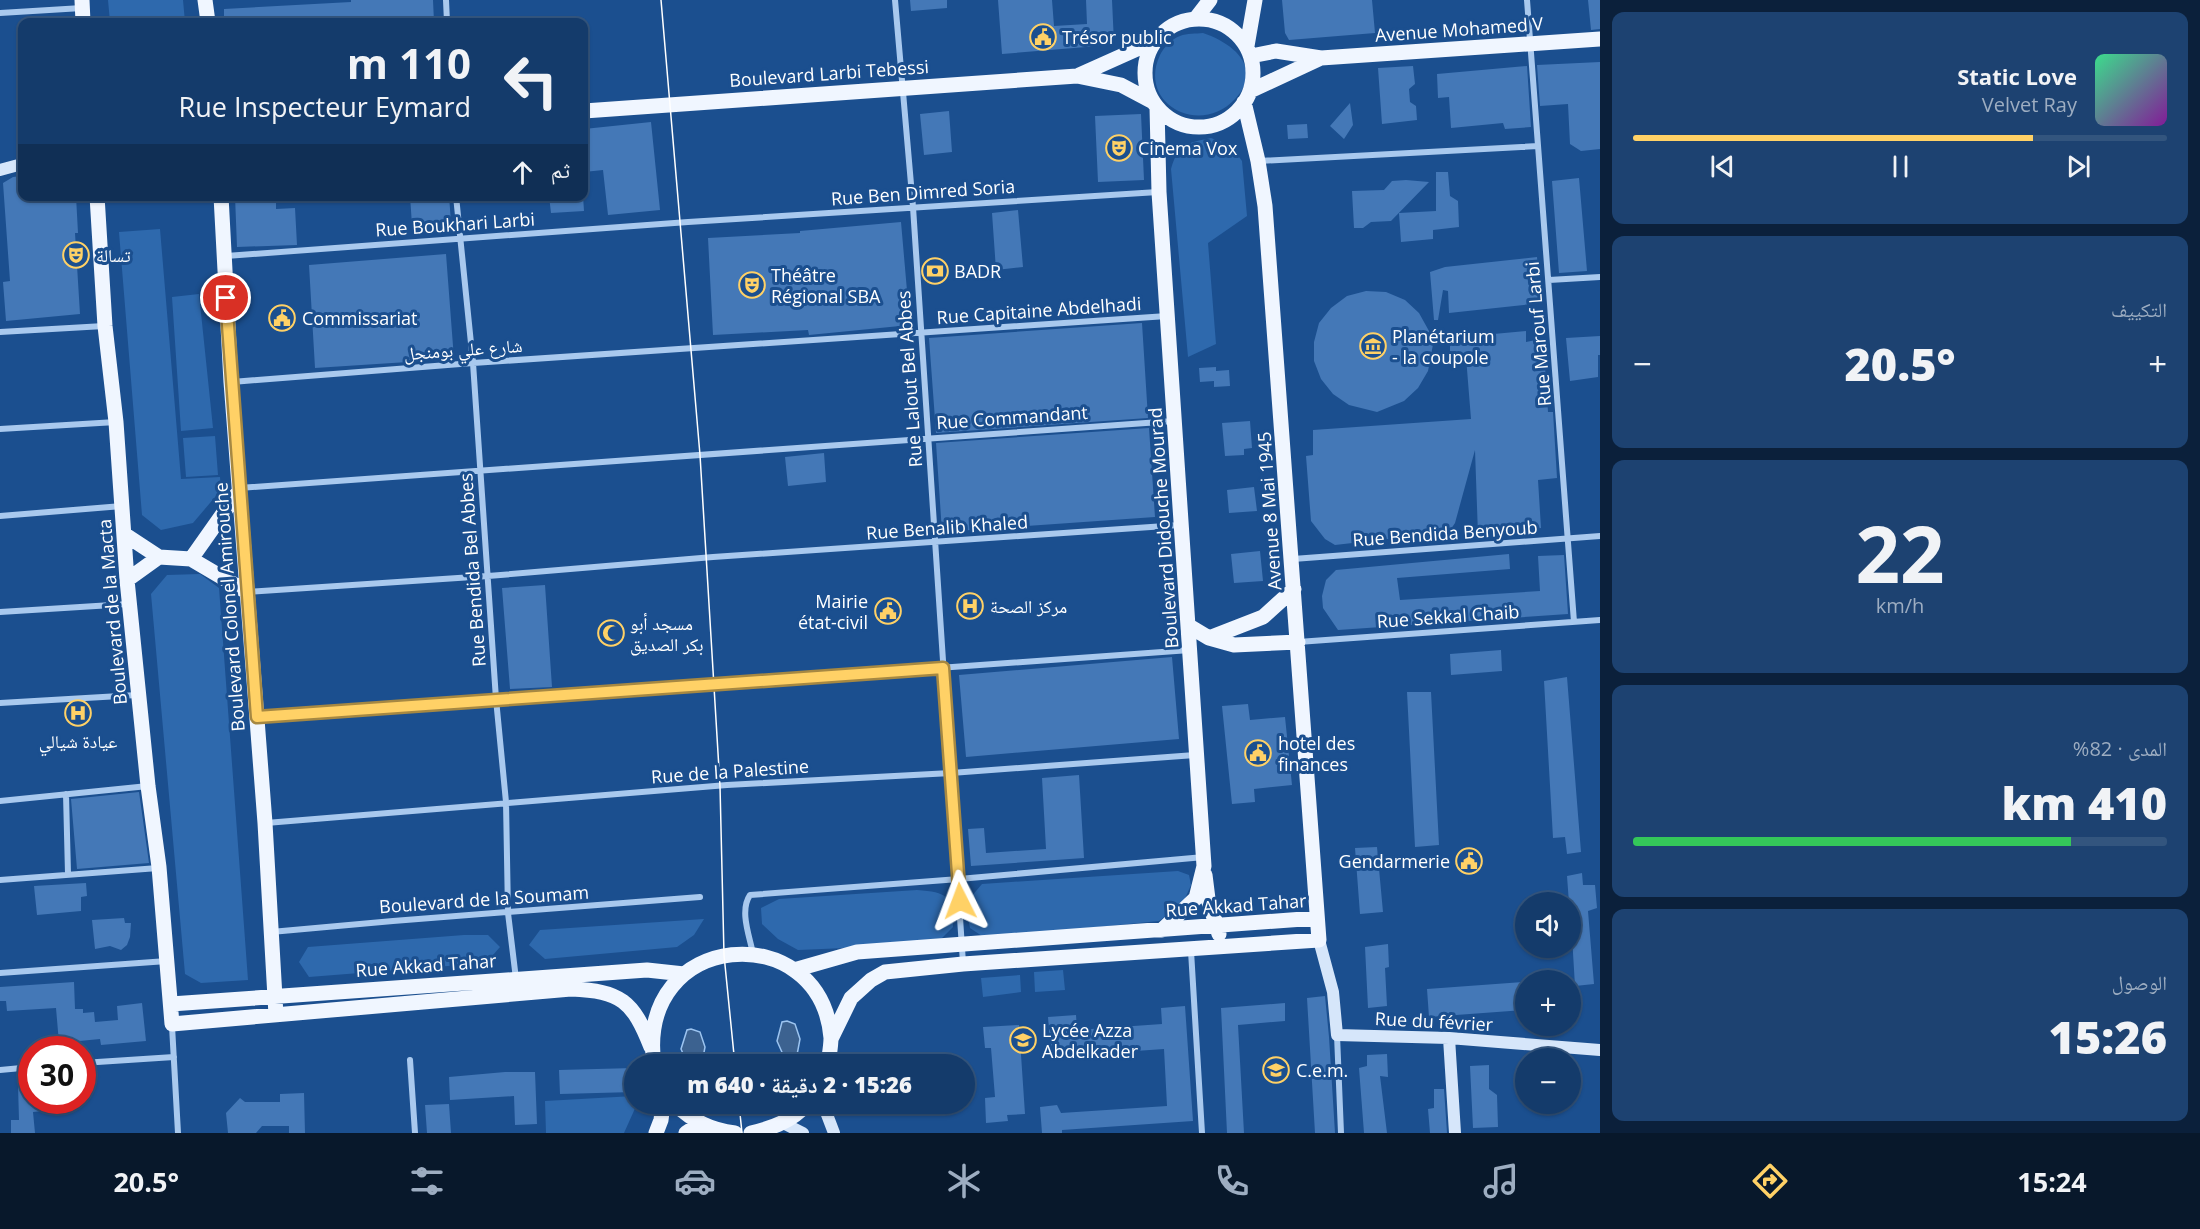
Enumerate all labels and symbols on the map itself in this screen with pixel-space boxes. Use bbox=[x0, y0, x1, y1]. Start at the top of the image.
street label: Avenue Mohamed V bbox=[1374, 11, 1544, 47]
public building icon: Trésor public bbox=[1028, 22, 1058, 52]
place label: Trésor public bbox=[1062, 25, 1172, 49]
street label: Boulevard Larbi Tebessi bbox=[728, 54, 930, 92]
theatre icon: Cinema Vox bbox=[1104, 133, 1134, 163]
place label: Cinema Vox bbox=[1138, 136, 1238, 160]
street label: Rue Ben Dimred Soria bbox=[830, 174, 1016, 210]
street label: Rue Boukhari Larbi bbox=[374, 206, 536, 242]
theatre icon: تسالة bbox=[61, 240, 91, 270]
place label: تسالة bbox=[96, 243, 131, 267]
bank icon: BADR bbox=[920, 256, 950, 286]
place label: BADR bbox=[954, 259, 1001, 283]
street label: Rue Marouf Larbi bbox=[1520, 261, 1556, 407]
place label: Théâtre Régional SBA bbox=[771, 263, 881, 308]
theatre icon: Théâtre Régional SBA bbox=[737, 270, 767, 300]
pin bbox=[200, 272, 251, 323]
street label: Rue Lalout Bel Abbes bbox=[891, 290, 927, 468]
street label: Rue Capitaine Abdelhadi bbox=[936, 291, 1142, 329]
public building icon: Commissariat bbox=[267, 303, 297, 333]
place label: Commissariat bbox=[302, 306, 418, 330]
place label: Planétarium - la coupole bbox=[1392, 324, 1495, 369]
museum icon: Planétarium - la coupole bbox=[1358, 331, 1388, 361]
street label: شارع علي بومنجل bbox=[403, 333, 523, 369]
street label: Rue Commandant bbox=[935, 400, 1089, 434]
street label: Boulevard Didouche Mourad bbox=[1143, 407, 1183, 649]
street label: Avenue 8 Mai 1945 bbox=[1251, 431, 1287, 591]
street label: Rue Bendida Bel Abbes bbox=[453, 472, 491, 668]
street label: Boulevard Colonel Amirouche bbox=[208, 482, 250, 732]
street label: Rue Benalib Khaled bbox=[865, 509, 1029, 545]
street label: Rue Bendida Benyoub bbox=[1352, 515, 1538, 551]
street label: Boulevard de la Macta bbox=[92, 518, 132, 706]
place label: Mairie état-civil bbox=[798, 589, 868, 634]
hospital icon: مركز الصحة bbox=[955, 591, 985, 621]
place label: مركز الصحة bbox=[990, 594, 1067, 618]
public building icon: Mairie état-civil bbox=[873, 596, 903, 626]
street label: Rue Sekkal Chaib bbox=[1376, 599, 1520, 633]
place label: مسجد أبو بكر الصديق bbox=[630, 611, 704, 656]
mosque icon: مسجد أبو بكر الصديق bbox=[596, 618, 626, 648]
hospital icon: عيادة شيالي bbox=[63, 698, 93, 728]
place label: عيادة شيالي bbox=[39, 729, 117, 757]
place label: hotel des finances bbox=[1278, 731, 1355, 776]
public building icon: hotel des finances bbox=[1243, 738, 1273, 768]
street label: Rue de la Palestine bbox=[650, 754, 810, 788]
public building icon: Gendarmerie bbox=[1454, 846, 1484, 876]
place label: Gendarmerie bbox=[1339, 849, 1450, 873]
position arrow bbox=[928, 869, 992, 933]
street label: Boulevard de la Soumam bbox=[378, 880, 590, 918]
street label: Rue Akkad Tahar bbox=[1165, 888, 1308, 922]
street label: Rue Akkad Tahar bbox=[355, 948, 498, 982]
street label: Rue du février bbox=[1374, 1006, 1494, 1036]
place label: Lycée Azza Abdelkader bbox=[1042, 1018, 1139, 1063]
school or university icon: Lycée Azza Abdelkader bbox=[1008, 1025, 1038, 1055]
speed limit sign: 30 bbox=[18, 1036, 96, 1114]
school or university icon: C.e.m. bbox=[1261, 1055, 1291, 1085]
place label: C.e.m. bbox=[1296, 1058, 1348, 1082]

